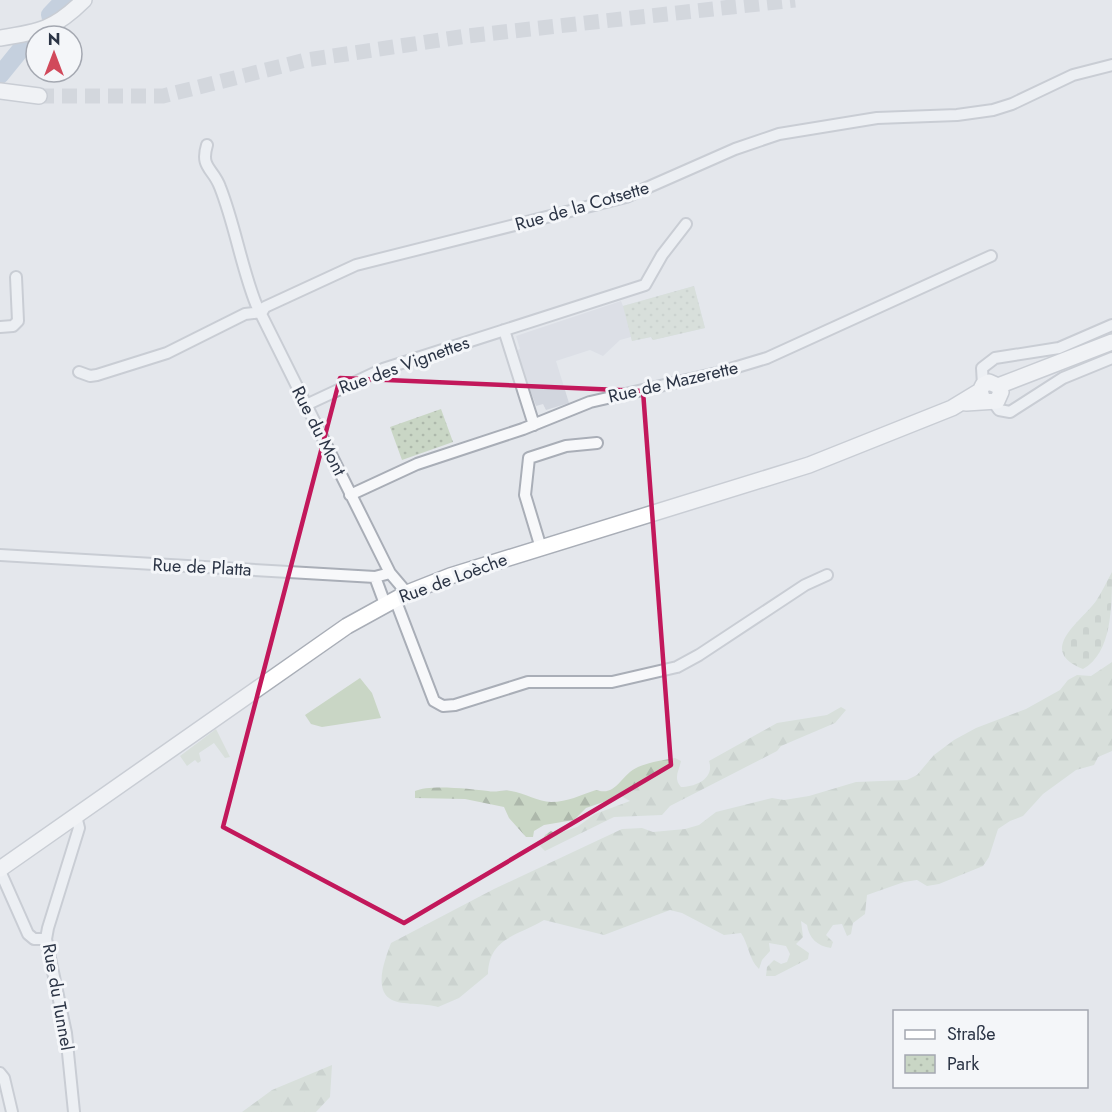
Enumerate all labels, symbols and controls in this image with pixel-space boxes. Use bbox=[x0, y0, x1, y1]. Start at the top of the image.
north arrow bbox=[24, 24, 84, 84]
text: N bbox=[48, 28, 60, 51]
street label: Rue de la Cotsette bbox=[512, 174, 652, 238]
street label: Rue des Vignettes bbox=[335, 329, 473, 401]
street label: Rue de Mazerette bbox=[605, 354, 741, 410]
street label: Rue du Mont bbox=[285, 382, 353, 481]
street label: Rue de Loèche bbox=[395, 546, 511, 610]
street label: Rue de Platta bbox=[152, 551, 252, 583]
street label: Rue du Tunnel bbox=[36, 942, 80, 1052]
legend bbox=[893, 1010, 1088, 1088]
text: Straße bbox=[947, 1021, 995, 1047]
text: Park bbox=[947, 1051, 979, 1077]

